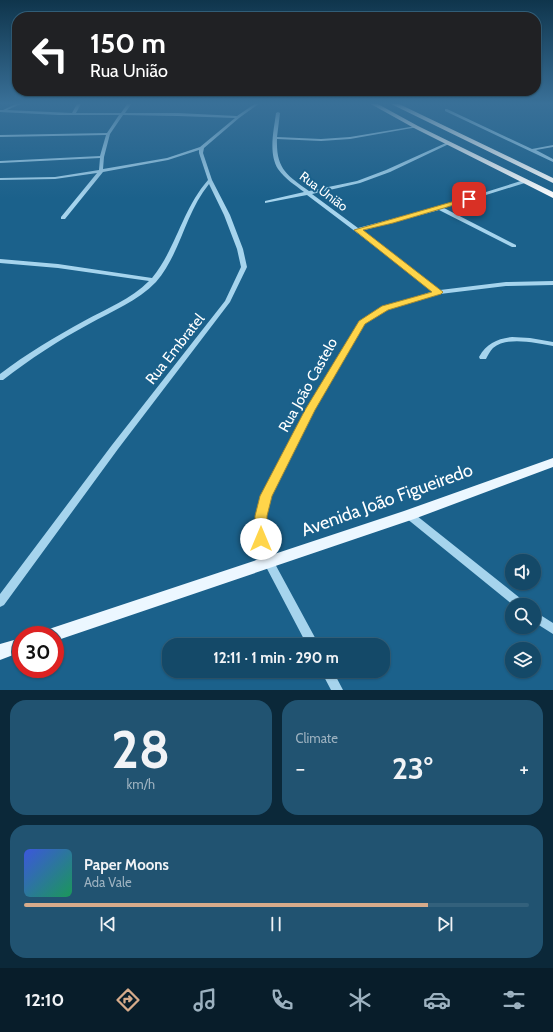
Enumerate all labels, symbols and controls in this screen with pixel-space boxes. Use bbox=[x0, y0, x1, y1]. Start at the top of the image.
text: 150 m bbox=[90, 26, 166, 60]
icon: left bbox=[24, 28, 76, 80]
text: Rua União bbox=[90, 60, 168, 82]
street label: Rua União bbox=[297, 168, 351, 214]
pin bbox=[452, 182, 486, 216]
icon: arrive bbox=[458, 188, 480, 210]
street label: Rua Embratel bbox=[142, 310, 208, 388]
street label: Rua João Castelo bbox=[275, 335, 341, 435]
street label: Avenida João Figueiredo bbox=[298, 459, 476, 541]
position arrow bbox=[240, 518, 282, 560]
map controls bbox=[505, 554, 541, 678]
button: sound bbox=[505, 554, 541, 590]
button: search bbox=[505, 598, 541, 634]
speed limit sign: 30 bbox=[12, 626, 64, 678]
button: layers bbox=[505, 642, 541, 678]
text: 12:11 · 1 min · 290 m bbox=[213, 649, 339, 667]
text: 28 bbox=[111, 718, 170, 781]
text: Climate bbox=[296, 730, 338, 746]
text: 23° bbox=[392, 750, 433, 787]
text: − bbox=[296, 755, 305, 782]
text: + bbox=[519, 755, 529, 782]
text: km/h bbox=[127, 776, 155, 792]
text: Paper Moons bbox=[84, 856, 169, 874]
text: Ada Vale bbox=[84, 874, 132, 890]
icon: previous bbox=[97, 913, 119, 935]
icon: pause bbox=[265, 913, 287, 935]
icon: next bbox=[434, 913, 456, 935]
icon: directions bbox=[114, 986, 142, 1014]
icon: music bbox=[191, 986, 219, 1014]
icon: phone bbox=[268, 986, 296, 1014]
icon: climate bbox=[346, 986, 374, 1014]
icon: car bbox=[423, 986, 451, 1014]
icon: filters bbox=[500, 986, 528, 1014]
text: 12:10 bbox=[25, 989, 64, 1011]

